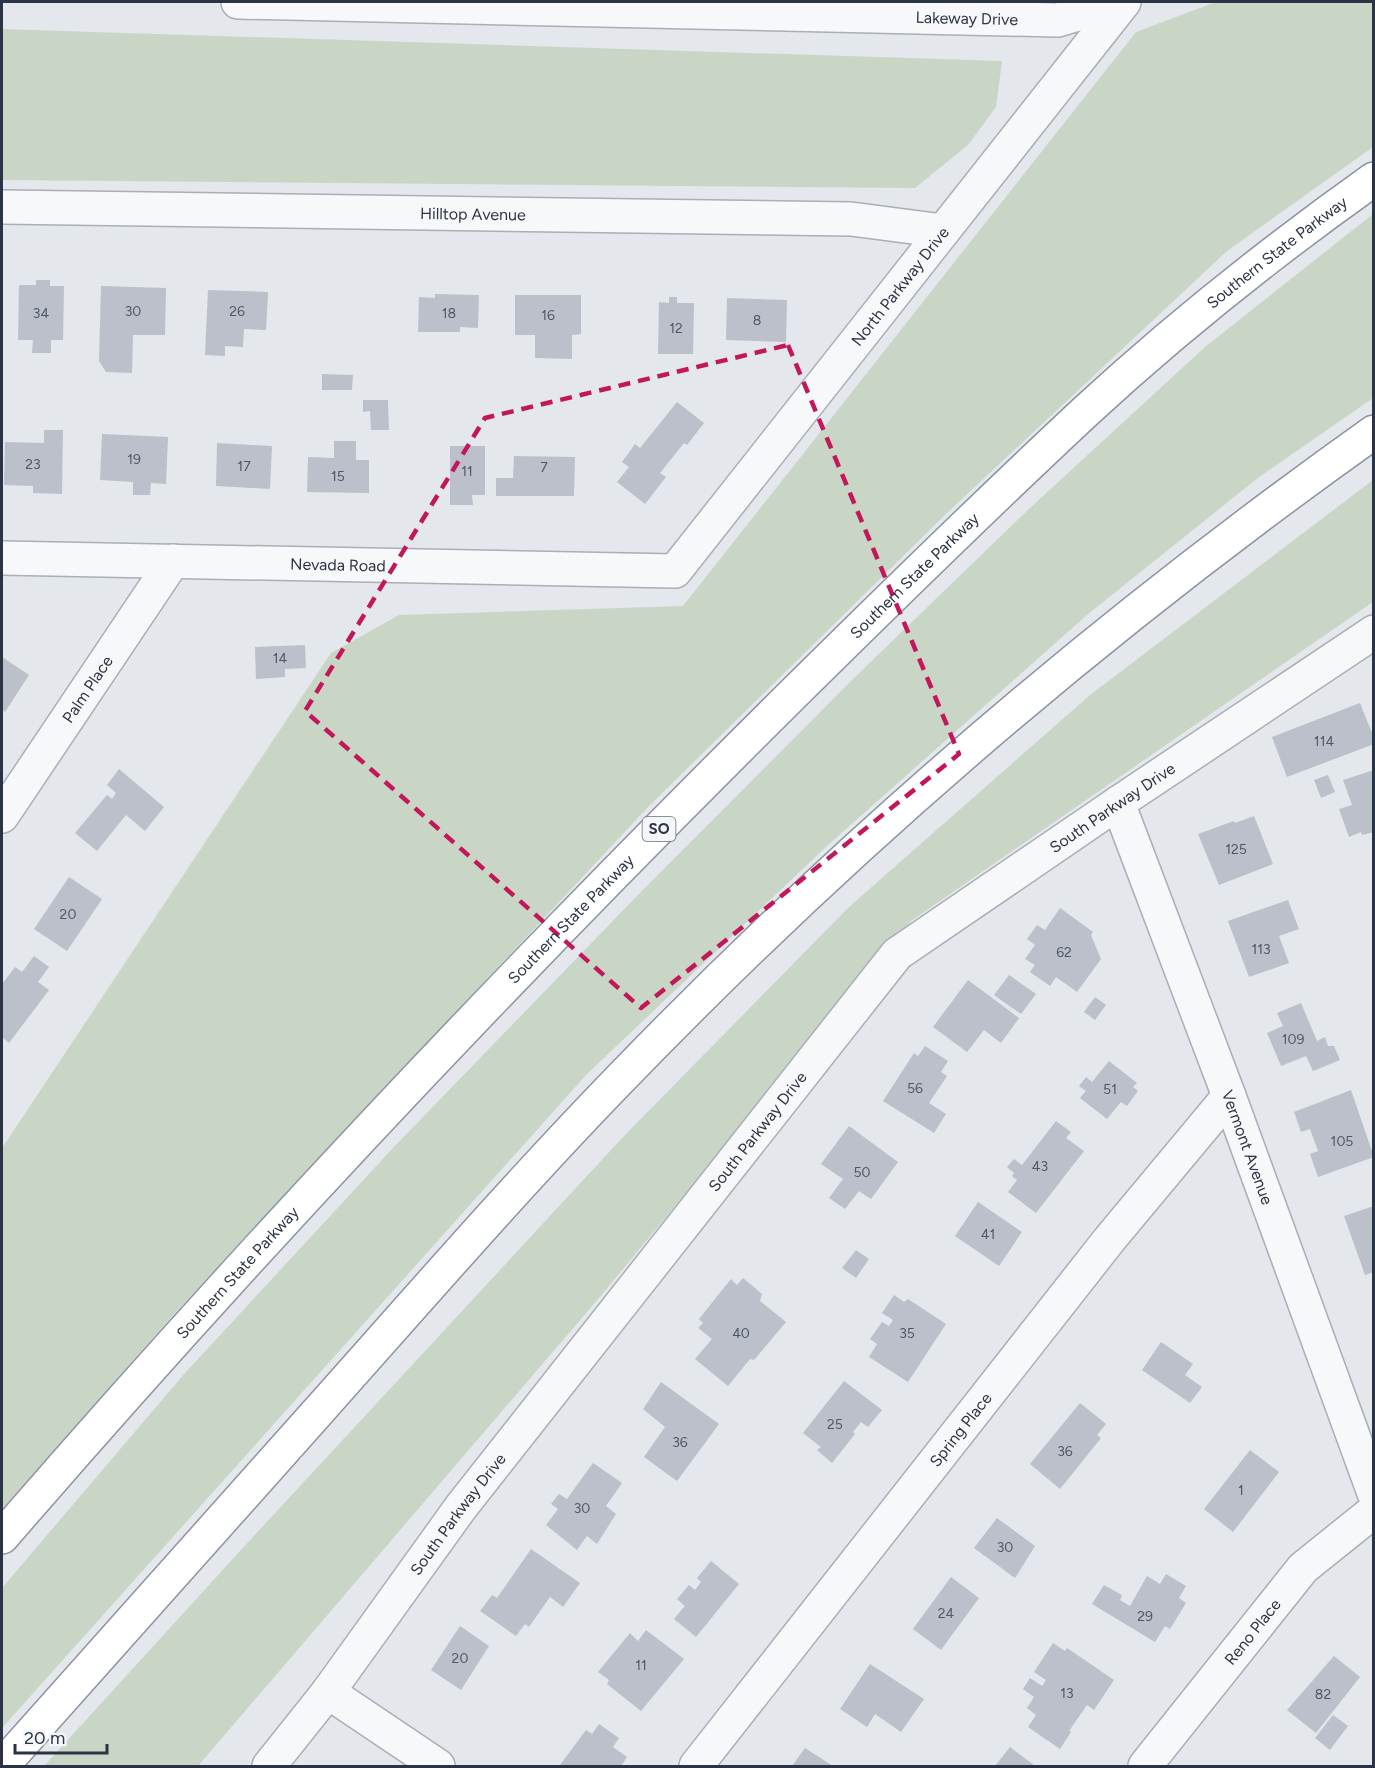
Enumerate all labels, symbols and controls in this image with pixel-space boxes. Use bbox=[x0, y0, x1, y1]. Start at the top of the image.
street label: Lakeway Drive bbox=[915, 7, 1018, 29]
street label: Southern State Parkway bbox=[1203, 192, 1351, 312]
street label: Hilltop Avenue bbox=[420, 203, 526, 224]
street label: North Parkway Drive bbox=[847, 223, 953, 349]
house number: 30 bbox=[125, 303, 141, 320]
house number: 26 bbox=[229, 303, 245, 320]
house number: 34 bbox=[33, 305, 49, 322]
house number: 18 bbox=[442, 305, 456, 322]
house number: 16 bbox=[541, 307, 555, 324]
house number: 8 bbox=[753, 312, 761, 329]
house number: 12 bbox=[669, 320, 683, 337]
house number: 19 bbox=[127, 451, 141, 468]
house number: 23 bbox=[25, 456, 41, 473]
house number: 17 bbox=[237, 458, 251, 475]
house number: 7 bbox=[540, 459, 548, 476]
house number: 11 bbox=[461, 463, 473, 480]
house number: 15 bbox=[331, 468, 345, 485]
street label: Southern State Parkway bbox=[846, 508, 983, 642]
street label: Nevada Road bbox=[290, 554, 386, 575]
house number: 14 bbox=[273, 650, 288, 667]
street label: Palm Place bbox=[58, 652, 117, 726]
house number: 114 bbox=[1314, 733, 1334, 750]
street label: South Parkway Drive bbox=[1046, 758, 1179, 857]
road number: SO bbox=[642, 817, 676, 841]
house number: 125 bbox=[1225, 841, 1247, 858]
street label: Southern State Parkway bbox=[504, 850, 638, 987]
house number: 20 bbox=[60, 906, 76, 923]
house number: 113 bbox=[1251, 941, 1271, 958]
house number: 62 bbox=[1056, 944, 1072, 961]
house number: 109 bbox=[1282, 1031, 1304, 1048]
street label: South Parkway Drive bbox=[704, 1067, 810, 1195]
house number: 56 bbox=[907, 1080, 923, 1097]
house number: 51 bbox=[1103, 1081, 1117, 1098]
street label: Vermont Avenue bbox=[1218, 1087, 1277, 1208]
house number: 105 bbox=[1331, 1133, 1353, 1150]
house number: 43 bbox=[1032, 1158, 1048, 1175]
house number: 50 bbox=[853, 1164, 871, 1181]
street label: Southern State Parkway bbox=[172, 1202, 303, 1342]
house number: 41 bbox=[981, 1226, 995, 1243]
house number: 40 bbox=[732, 1325, 750, 1342]
house number: 35 bbox=[899, 1325, 915, 1342]
street label: Spring Place bbox=[925, 1388, 995, 1470]
house number: 25 bbox=[827, 1416, 843, 1433]
house number: 36 bbox=[672, 1434, 688, 1451]
house number: 36 bbox=[1057, 1443, 1073, 1460]
street label: South Parkway Drive bbox=[406, 1449, 510, 1578]
house number: 1 bbox=[1238, 1482, 1244, 1499]
house number: 30 bbox=[574, 1500, 590, 1517]
house number: 30 bbox=[997, 1539, 1013, 1556]
street label: Reno Place bbox=[1220, 1594, 1285, 1668]
house number: 24 bbox=[938, 1605, 955, 1622]
house number: 29 bbox=[1137, 1608, 1153, 1625]
house number: 20 bbox=[452, 1650, 468, 1667]
house number: 11 bbox=[635, 1657, 647, 1674]
house number: 13 bbox=[1060, 1685, 1074, 1702]
house number: 82 bbox=[1315, 1686, 1331, 1703]
scale bar bbox=[15, 1717, 106, 1755]
text: 20 m bbox=[24, 1727, 65, 1749]

